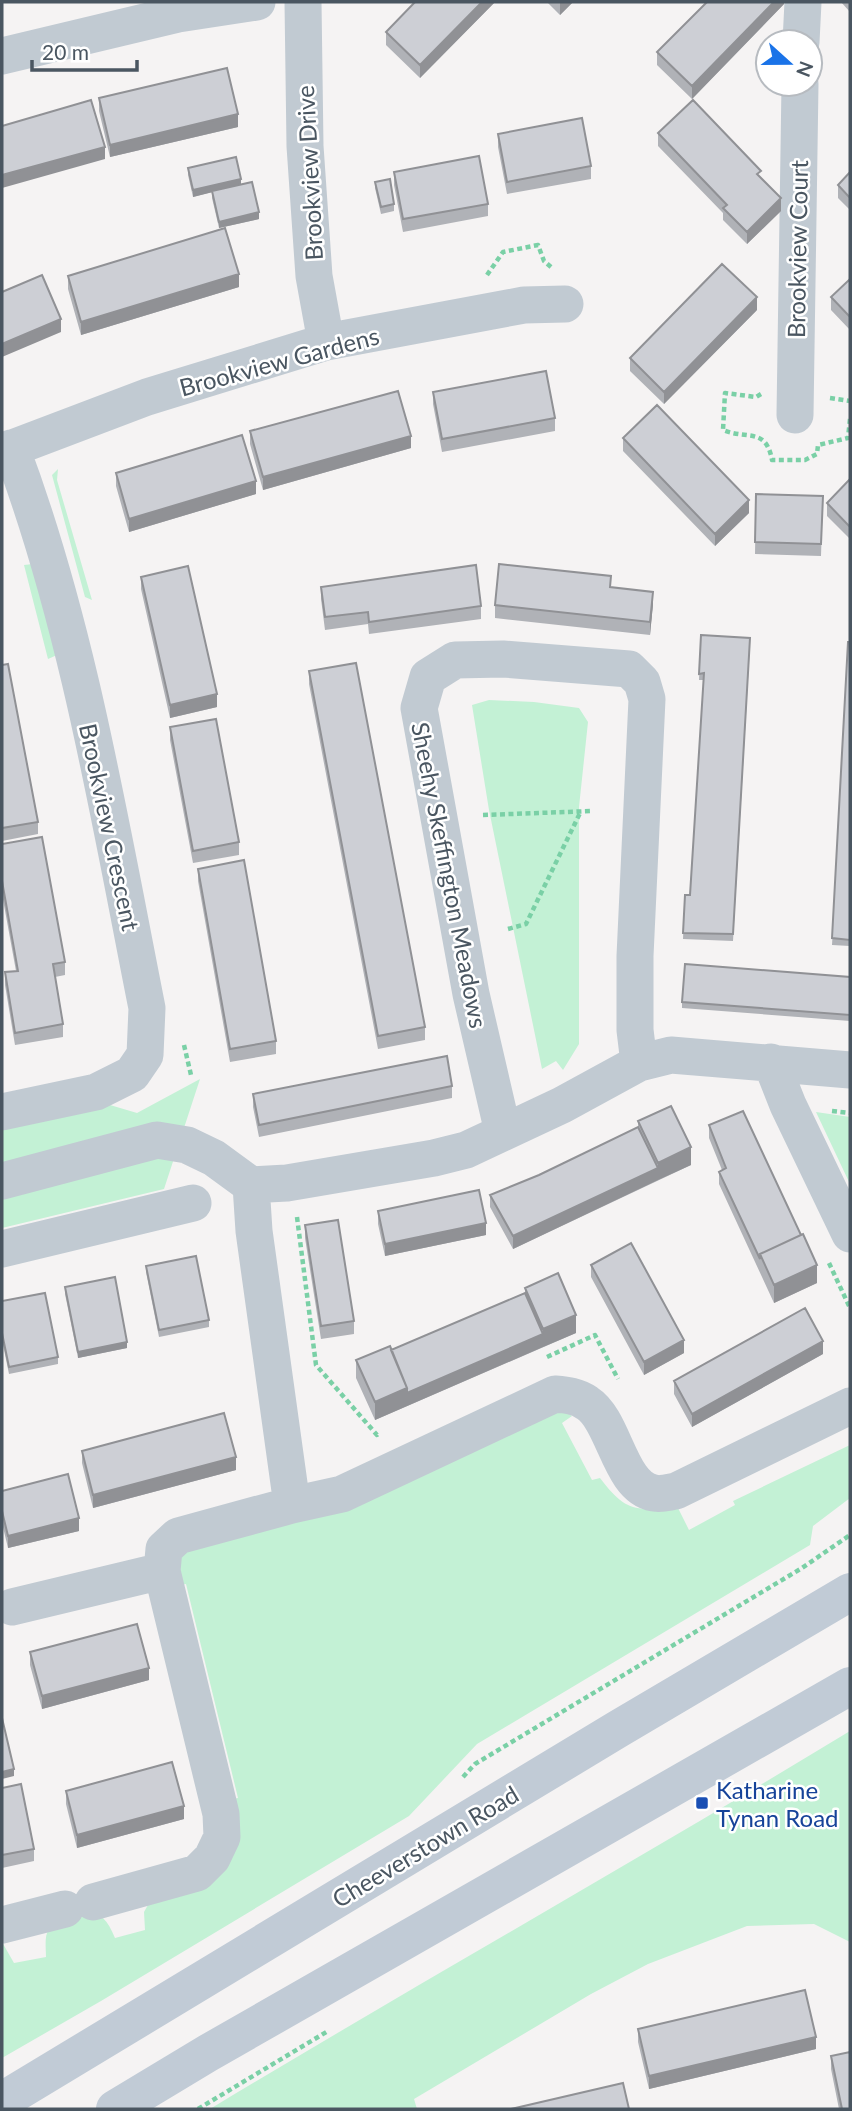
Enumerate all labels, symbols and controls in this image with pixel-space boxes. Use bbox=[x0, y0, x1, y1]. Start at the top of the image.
scale bar bbox=[32, 28, 136, 72]
north arrow bbox=[754, 28, 824, 98]
text: 20 m bbox=[42, 39, 89, 64]
text: N bbox=[792, 58, 819, 80]
street label: Brookview Drive bbox=[290, 85, 328, 261]
street label: Brookview Court bbox=[781, 159, 813, 338]
street label: Brookview Gardens bbox=[176, 320, 382, 402]
street label: Sheehy Skeffington Meadows bbox=[406, 720, 494, 1030]
street label: Brookview Crescent bbox=[74, 721, 146, 934]
place label: Katharine Tynan Road bbox=[716, 1775, 839, 1832]
street label: Cheeverstown Road bbox=[327, 1779, 523, 1913]
marker: Katharine Tynan Road bbox=[694, 1795, 710, 1811]

